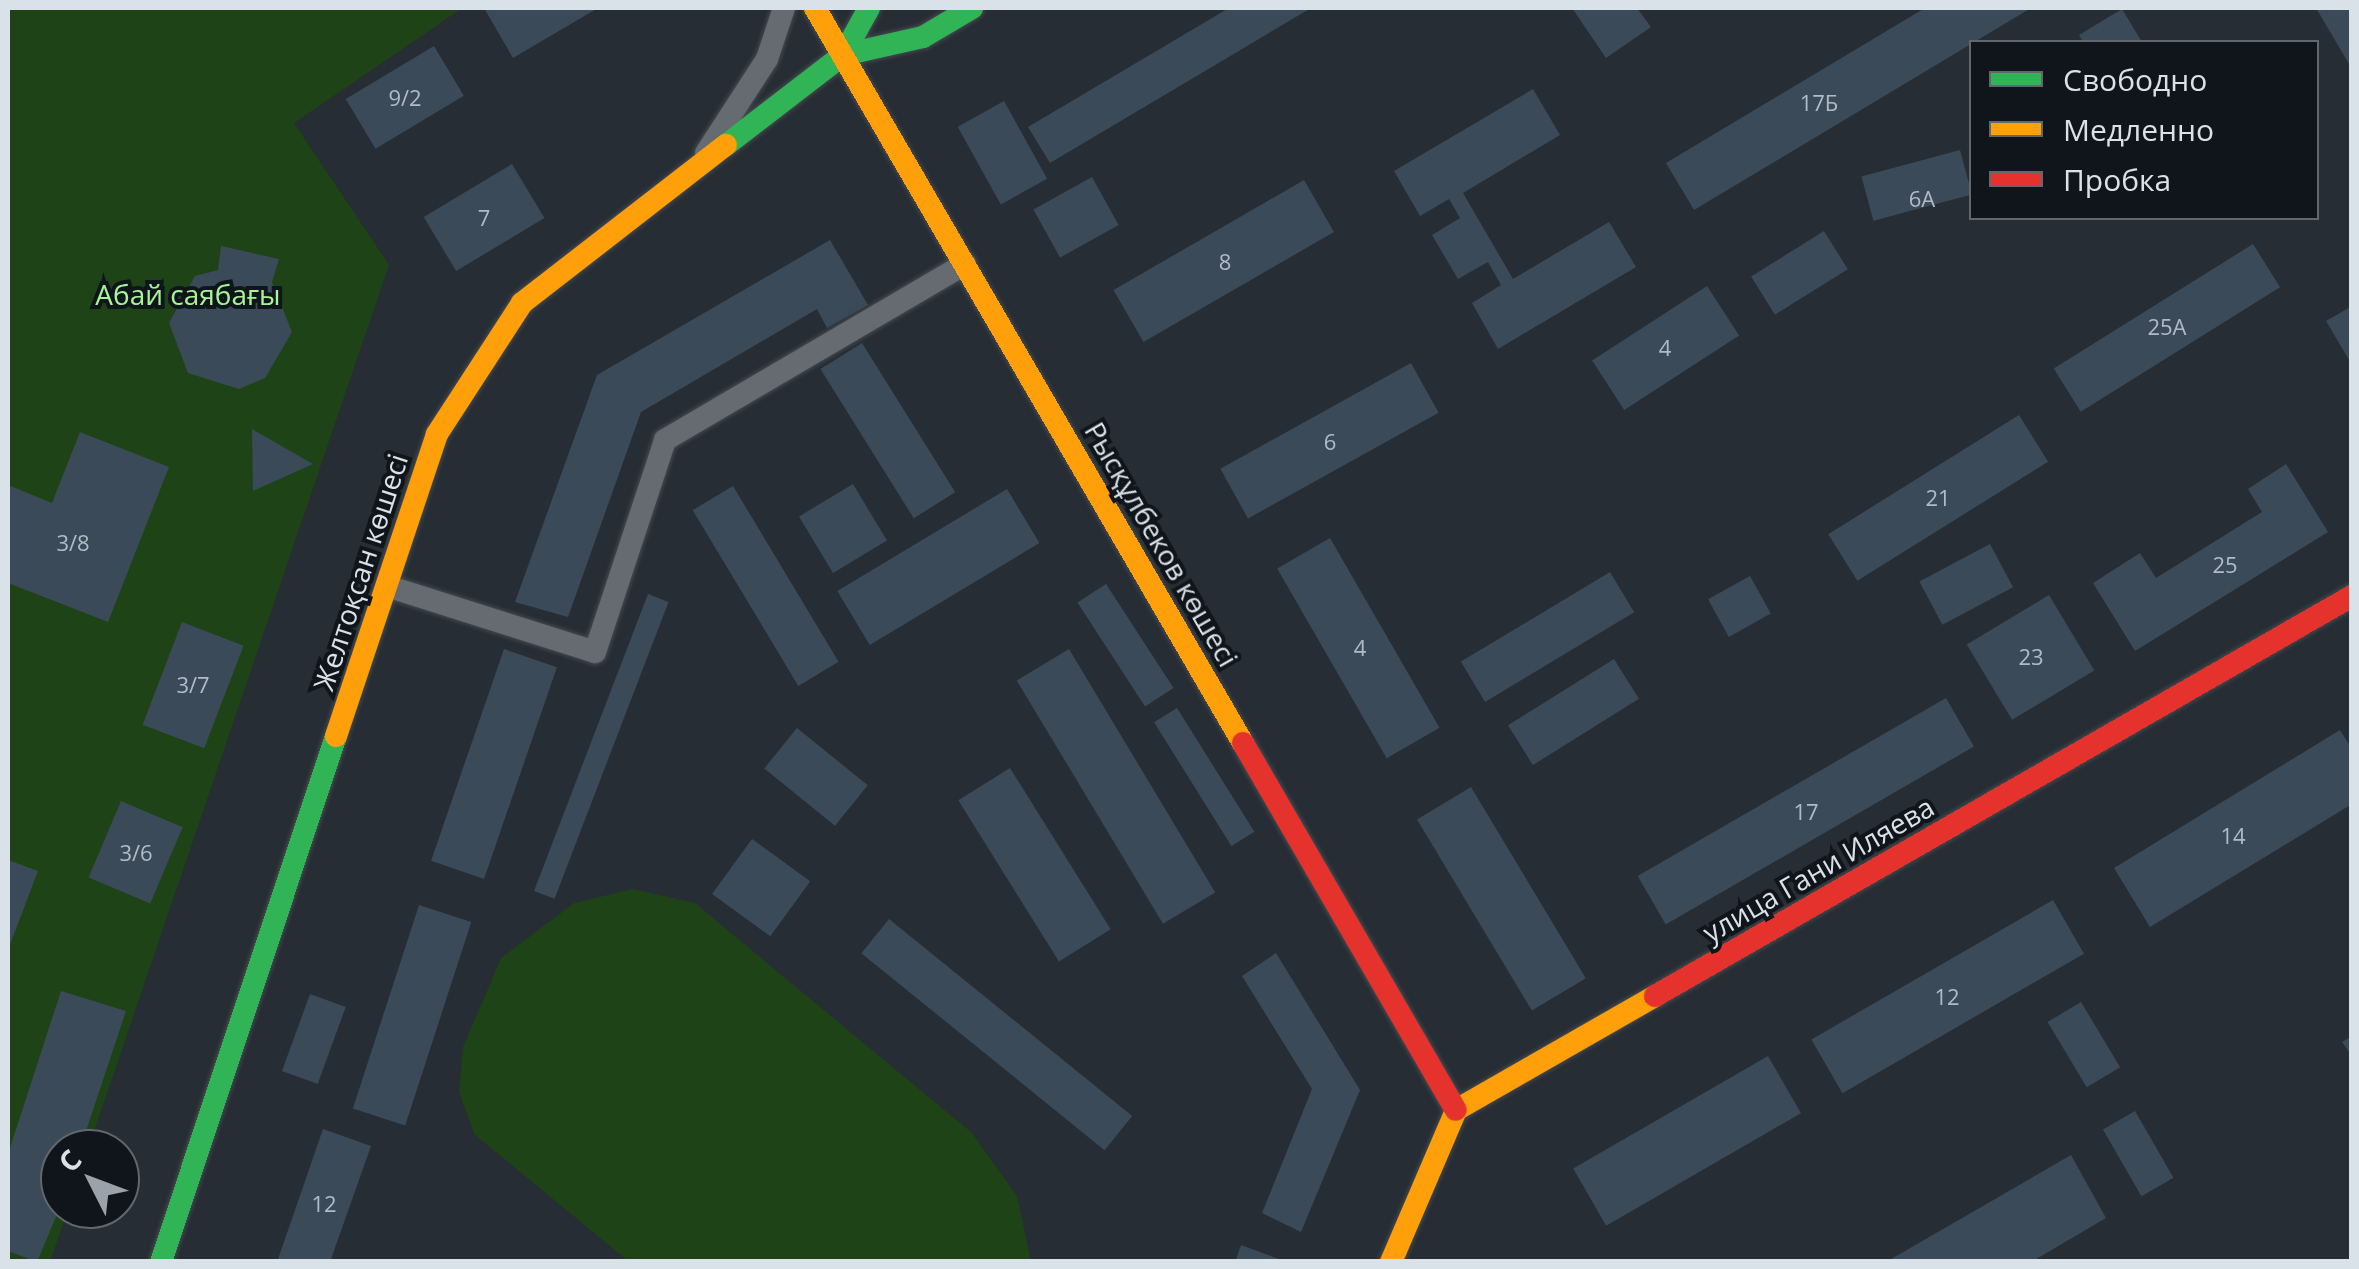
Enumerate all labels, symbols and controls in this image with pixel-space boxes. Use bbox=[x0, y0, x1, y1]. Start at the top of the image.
legend bbox=[1969, 40, 2319, 220]
text: Свободно bbox=[2063, 59, 2207, 100]
house number: 9/2 bbox=[388, 85, 422, 111]
house number: 17Б bbox=[1800, 90, 1838, 116]
text: Медленно bbox=[2063, 109, 2214, 150]
text: Пробка bbox=[2063, 159, 2171, 200]
house number: 6А bbox=[1909, 186, 1935, 212]
house number: 7 bbox=[478, 205, 490, 231]
house number: 8 bbox=[1219, 249, 1231, 275]
park label: Абай саябағы bbox=[95, 277, 281, 311]
house number: 25А bbox=[2147, 314, 2187, 340]
house number: 4 bbox=[1659, 335, 1671, 361]
street label: Рысқұлбеков көшесі bbox=[1078, 416, 1246, 672]
house number: 6 bbox=[1324, 429, 1336, 455]
street label: Желтоқсан көшесі bbox=[306, 449, 414, 695]
house number: 21 bbox=[1925, 485, 1951, 511]
house number: 3/8 bbox=[56, 530, 90, 556]
house number: 25 bbox=[2212, 552, 2238, 578]
house number: 4 bbox=[1354, 635, 1366, 661]
house number: 23 bbox=[2018, 644, 2044, 670]
house number: 3/7 bbox=[176, 672, 210, 698]
street label: улица Гани Иляева bbox=[1696, 789, 1940, 949]
house number: 17 bbox=[1793, 799, 1819, 825]
house number: 14 bbox=[2220, 823, 2246, 849]
house number: 3/6 bbox=[119, 840, 153, 866]
house number: 12 bbox=[1934, 984, 1960, 1010]
north arrow bbox=[40, 1129, 140, 1229]
text: С bbox=[49, 1141, 89, 1180]
house number: 12 bbox=[311, 1191, 337, 1217]

